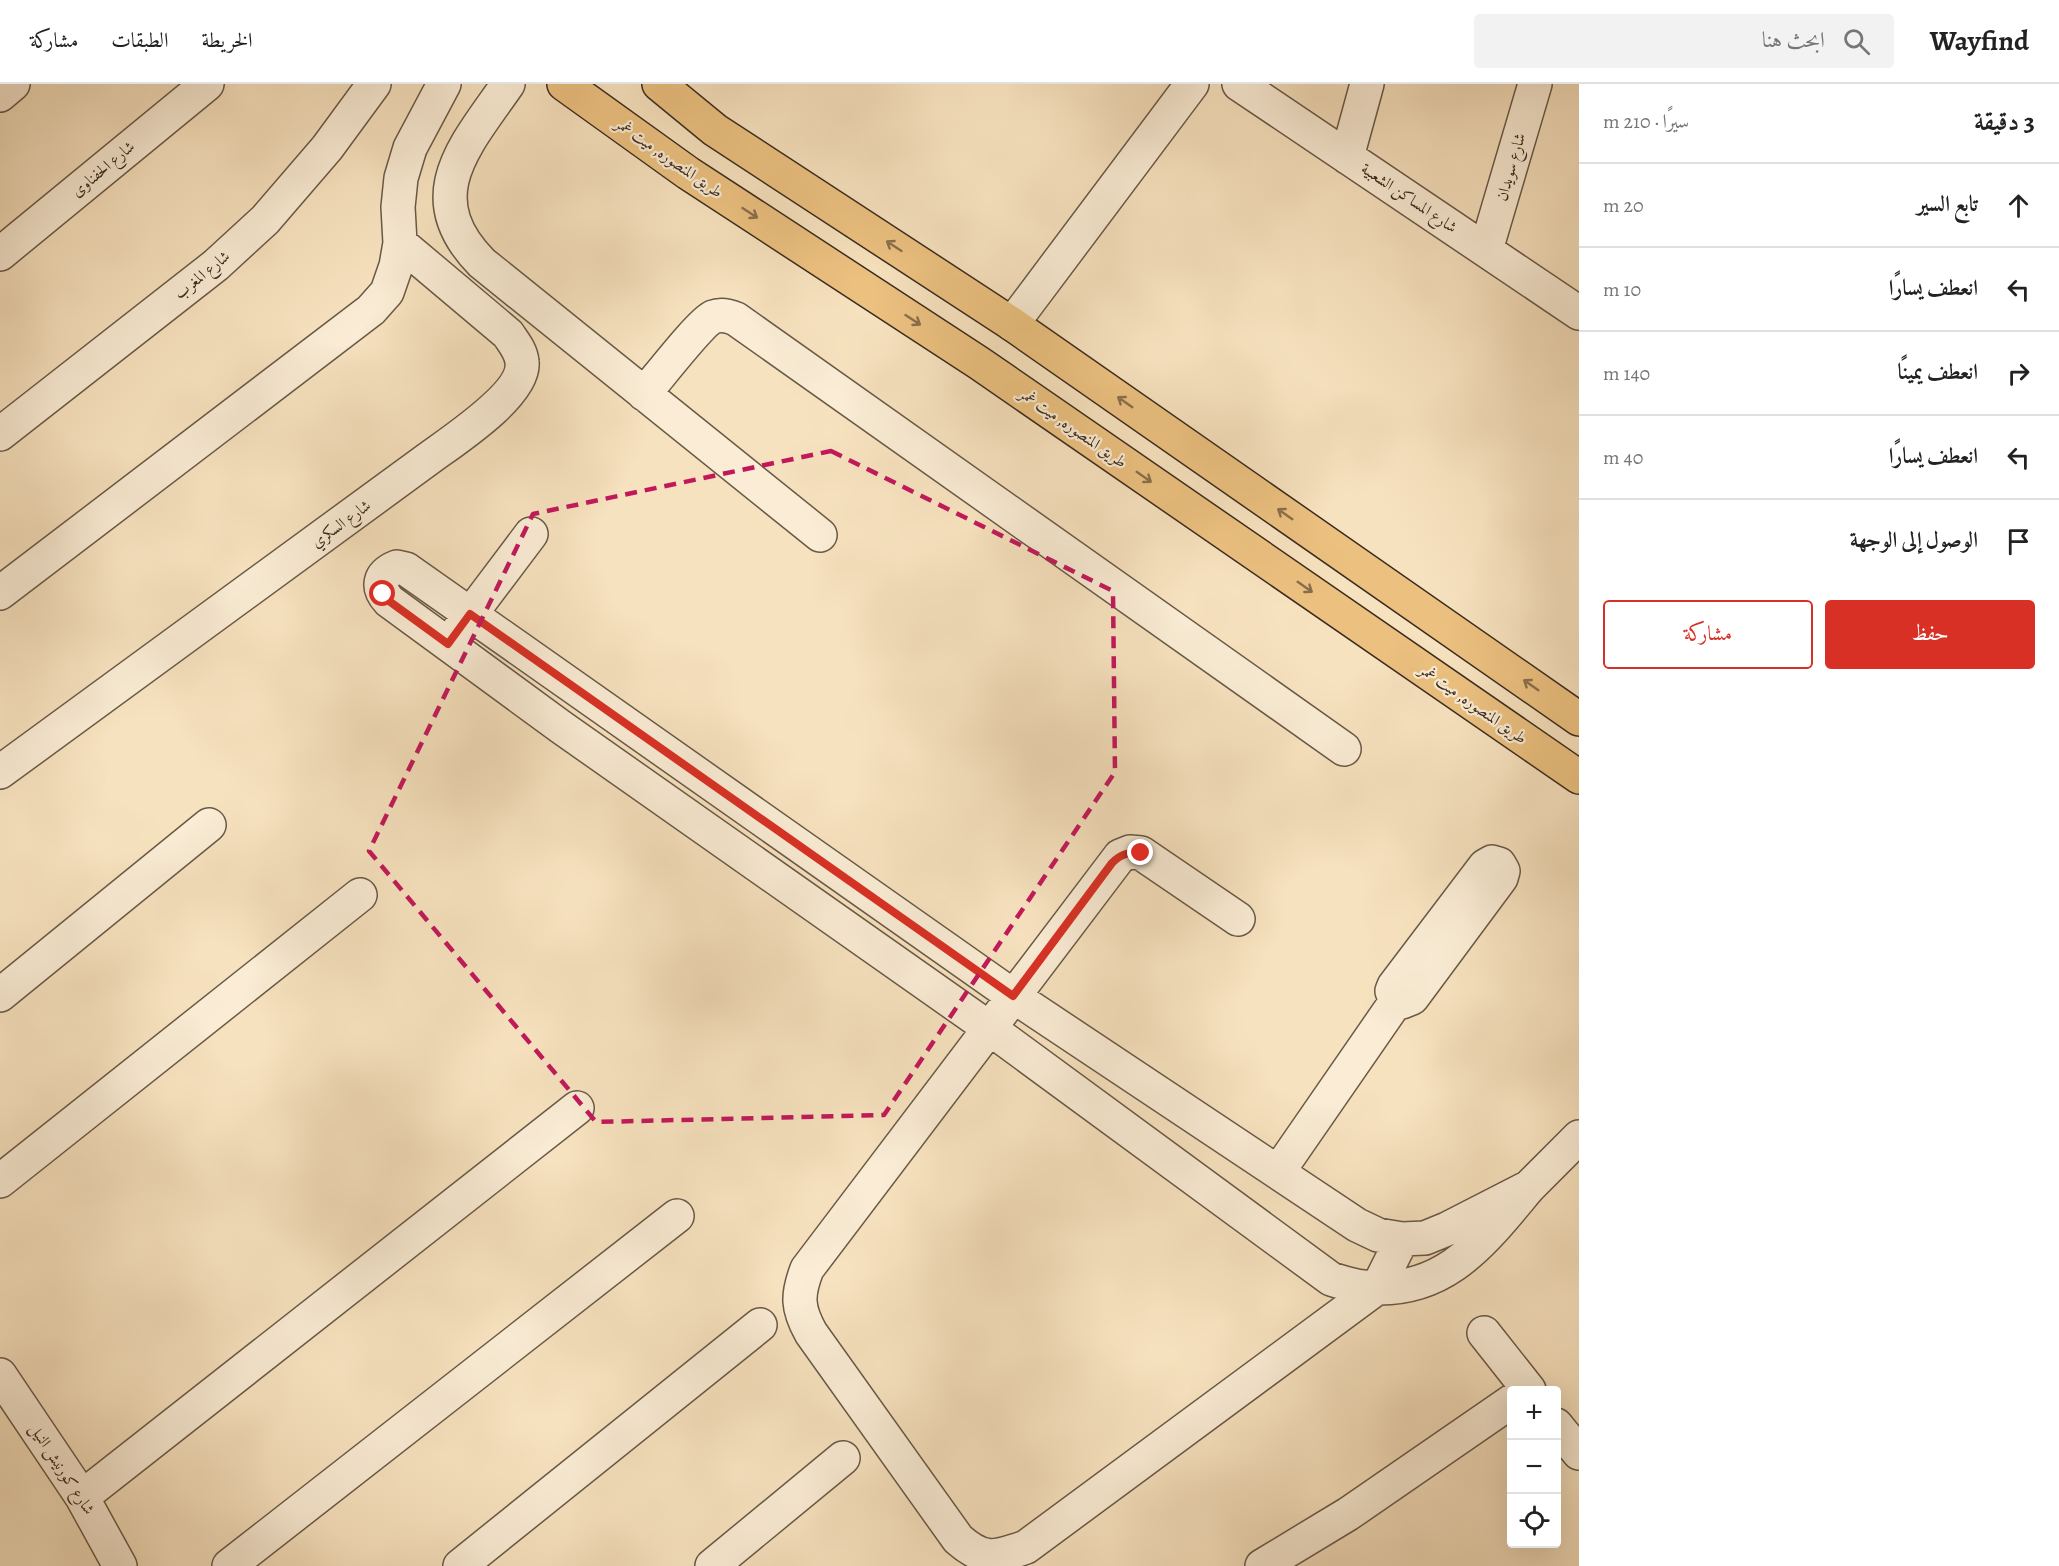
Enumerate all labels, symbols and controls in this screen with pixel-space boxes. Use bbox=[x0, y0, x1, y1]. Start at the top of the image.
search box bbox=[1474, 14, 1894, 68]
text: Wayfind bbox=[1930, 22, 2029, 60]
text: ابحث هنا bbox=[1762, 25, 1825, 55]
icon: search bbox=[1840, 25, 1873, 58]
text: مشاركة bbox=[30, 26, 78, 54]
text: الطبقات bbox=[111, 26, 168, 54]
text: الخريطة bbox=[201, 26, 253, 54]
text: 3 دقيقة bbox=[1974, 104, 2035, 139]
text: سيرًا · 210 m bbox=[1603, 108, 1689, 135]
street label: طريق المنصوره, ميت غمر bbox=[609, 112, 727, 203]
street label: شارع سويدان bbox=[1491, 130, 1533, 204]
street label: شارع الحفناوى bbox=[67, 136, 141, 204]
street label: شارع المساكن الشعبية bbox=[1356, 158, 1461, 240]
text: تابع السير bbox=[1917, 189, 1978, 219]
icon: ahead bbox=[2002, 189, 2035, 222]
text: 20 m bbox=[1603, 192, 1644, 219]
one-way arrow bbox=[741, 208, 758, 220]
one-way arrow bbox=[885, 240, 902, 253]
street label: شارع المغرب bbox=[169, 246, 236, 306]
text: انعطف يسارًا bbox=[1889, 273, 1978, 303]
icon: left bbox=[2002, 273, 2035, 306]
text: 10 m bbox=[1603, 276, 1641, 303]
one-way arrow bbox=[905, 314, 921, 326]
text: انعطف يمينًا bbox=[1898, 357, 1978, 387]
icon: right bbox=[2002, 357, 2035, 390]
text: 140 m bbox=[1603, 360, 1650, 387]
street label: طريق المنصوره, ميت غمر bbox=[1013, 382, 1131, 473]
one-way arrow bbox=[1117, 396, 1133, 408]
text: انعطف يسارًا bbox=[1889, 441, 1978, 471]
icon: left bbox=[2002, 441, 2035, 474]
text: 40 m bbox=[1603, 444, 1643, 471]
one-way arrow bbox=[1136, 471, 1152, 483]
street label: شارع السكري bbox=[307, 495, 377, 555]
one-way arrow bbox=[1277, 508, 1293, 520]
text: الوصول إلى الوجهة bbox=[1850, 525, 1978, 555]
icon: arrive bbox=[2002, 525, 2035, 558]
route start bbox=[369, 580, 395, 606]
one-way arrow bbox=[1296, 581, 1313, 594]
button: مشاركة bbox=[1603, 600, 1813, 669]
button: حفظ bbox=[1825, 600, 2035, 669]
street label: طريق المنصوره, ميت غمر bbox=[1413, 658, 1531, 749]
one-way arrow bbox=[1523, 679, 1540, 691]
route end bbox=[1127, 839, 1153, 865]
map controls bbox=[1507, 1386, 1561, 1548]
button: + bbox=[1507, 1386, 1561, 1440]
street label: شارع كورنيش النيل bbox=[23, 1419, 100, 1520]
button: − bbox=[1507, 1440, 1561, 1494]
button: locate bbox=[1507, 1494, 1561, 1548]

